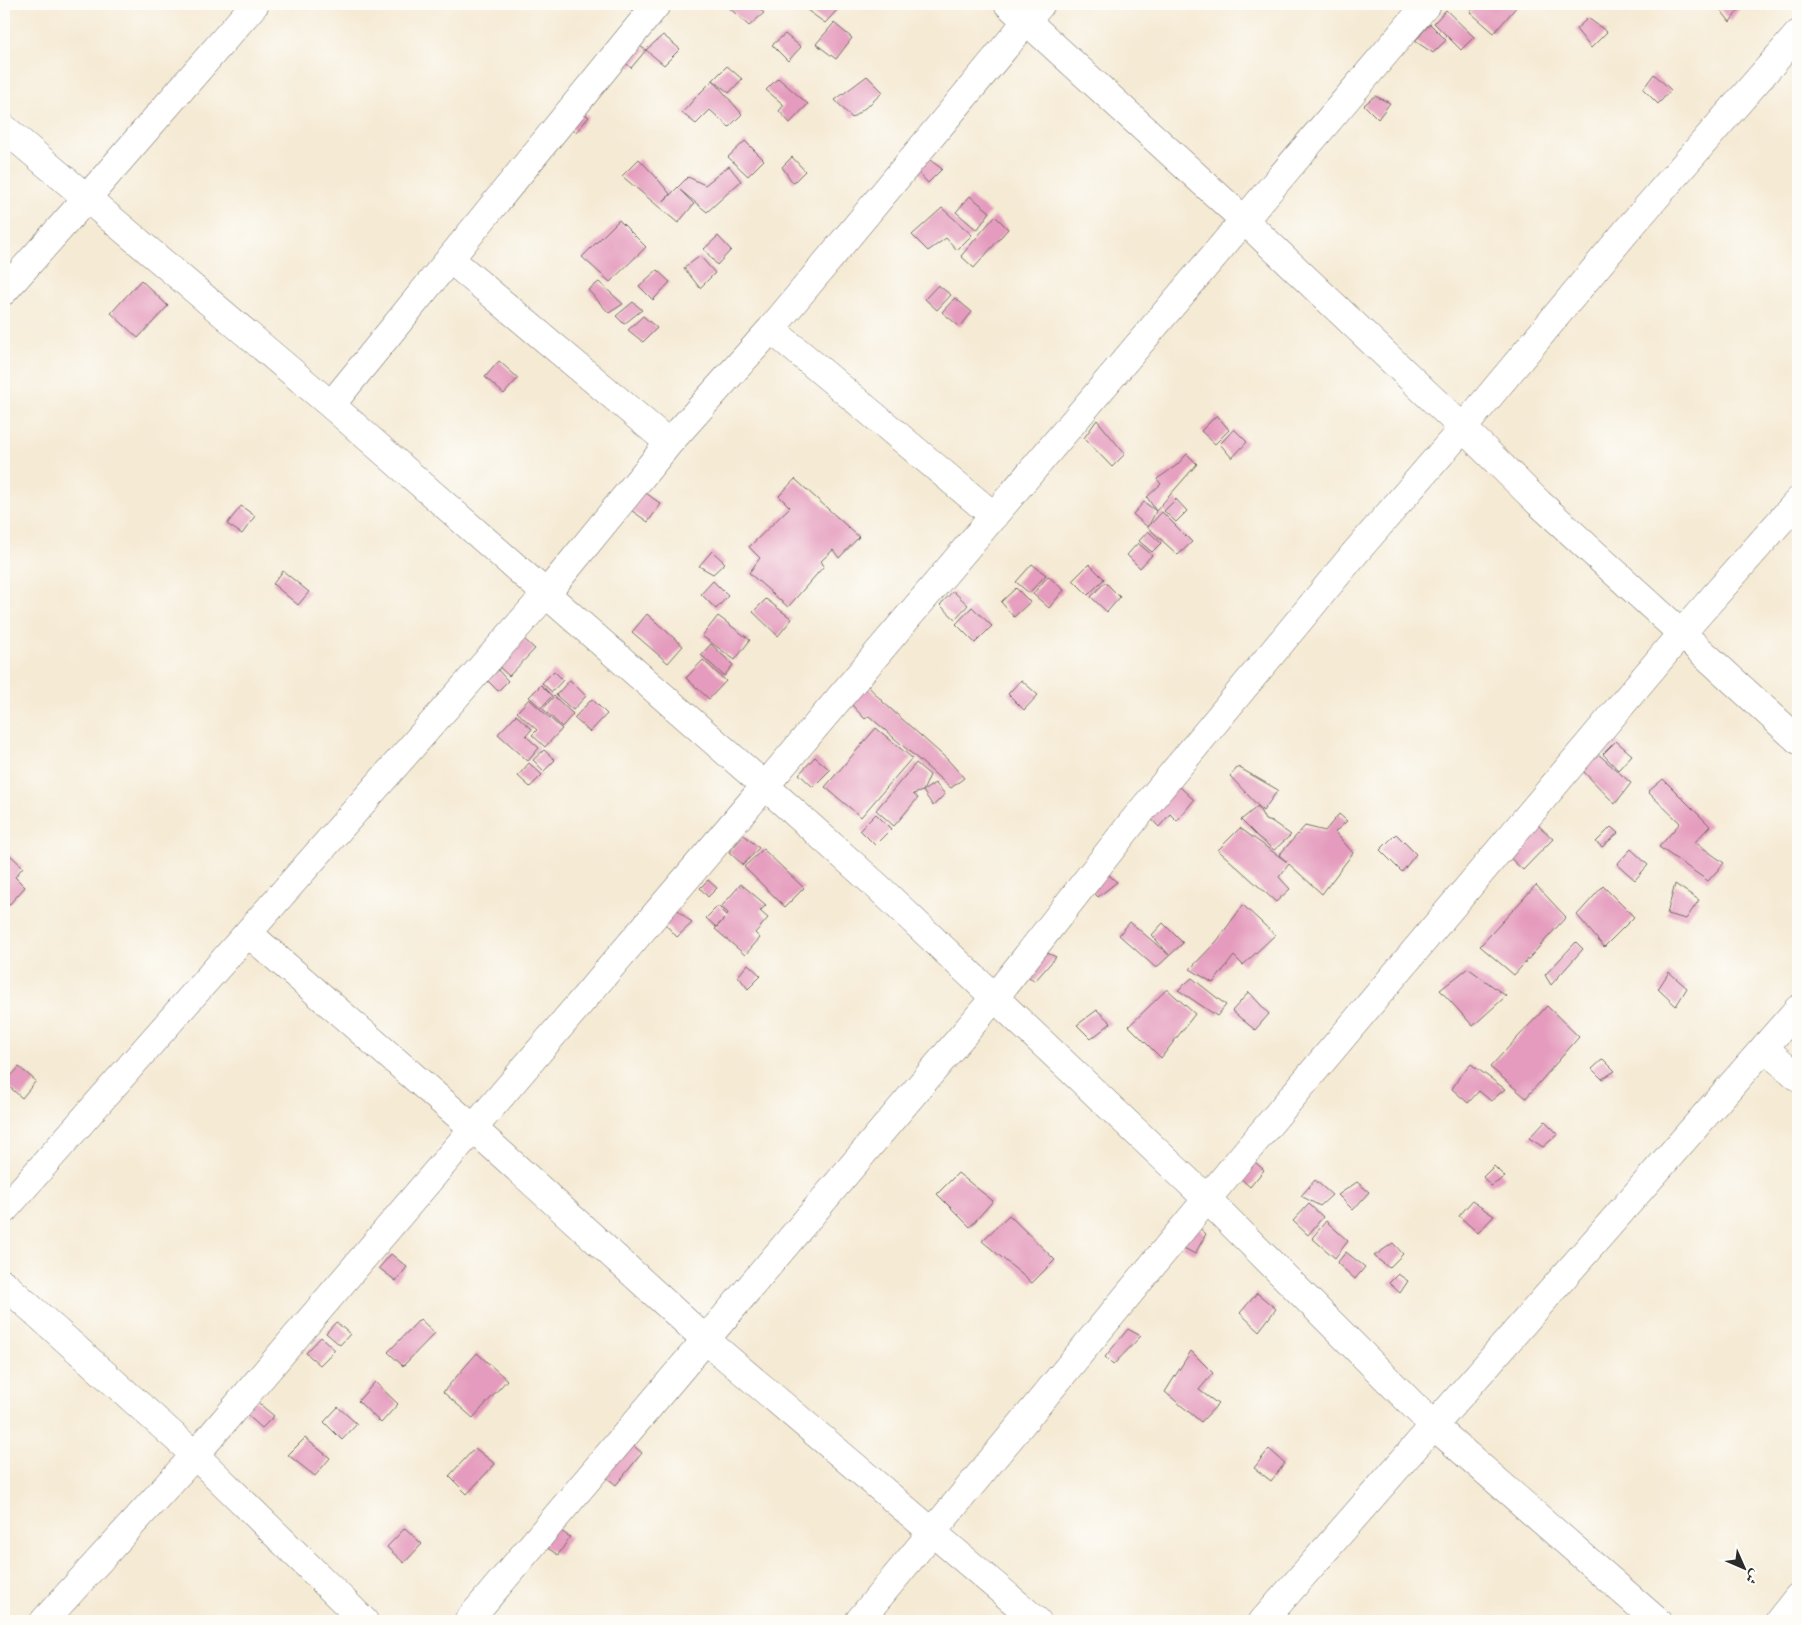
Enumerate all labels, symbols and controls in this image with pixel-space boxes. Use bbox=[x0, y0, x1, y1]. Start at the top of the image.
north arrow bbox=[1720, 1542, 1770, 1592]
text: ش bbox=[1741, 1565, 1764, 1588]

